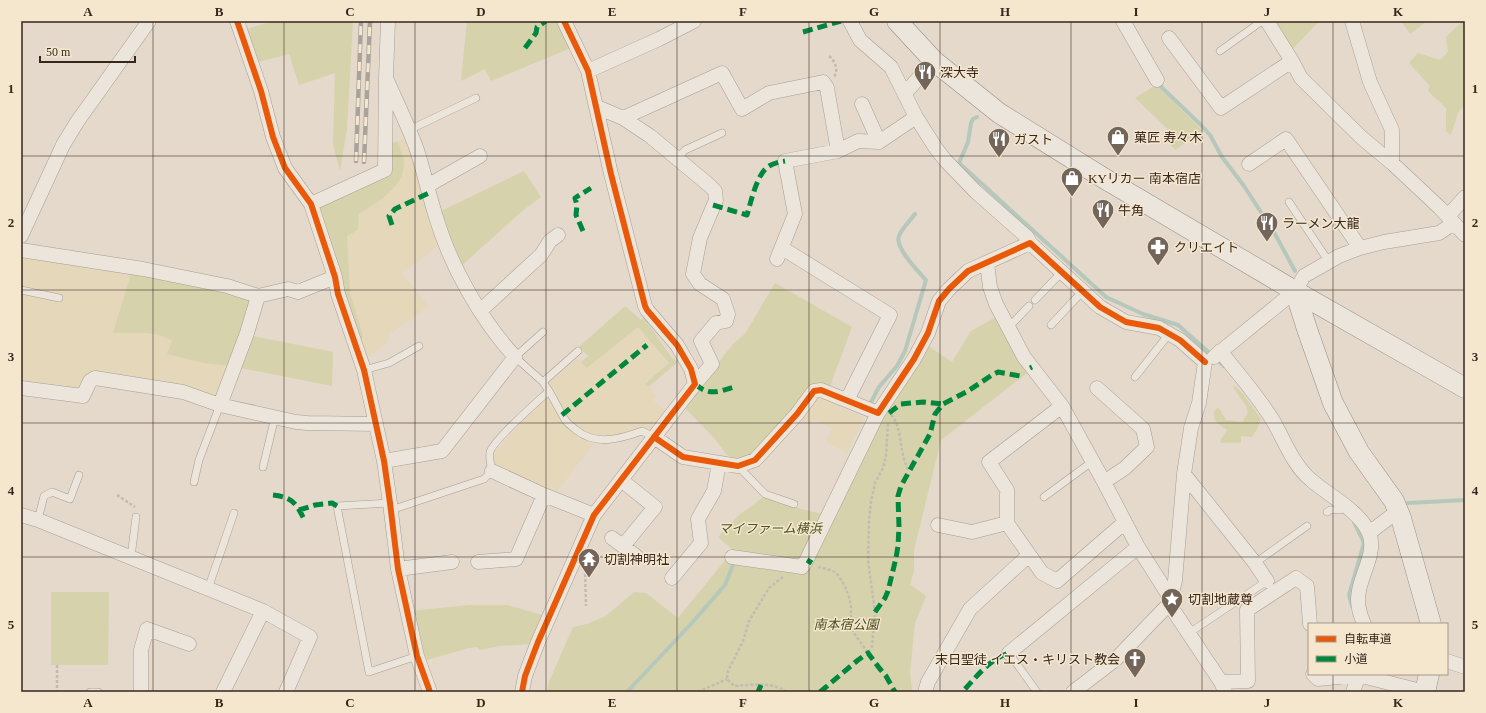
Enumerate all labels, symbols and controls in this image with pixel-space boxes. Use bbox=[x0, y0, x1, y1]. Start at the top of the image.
text: A bbox=[83, 4, 93, 19]
text: B bbox=[215, 4, 224, 19]
text: C bbox=[345, 4, 355, 19]
text: D bbox=[476, 4, 486, 19]
text: E bbox=[608, 4, 616, 19]
text: F bbox=[739, 4, 747, 19]
text: G bbox=[869, 4, 879, 19]
text: H bbox=[1000, 4, 1010, 19]
text: I bbox=[1133, 4, 1139, 19]
text: J bbox=[1264, 4, 1271, 19]
text: K bbox=[1393, 4, 1404, 19]
scale bar bbox=[40, 38, 135, 64]
text: 50 m bbox=[46, 45, 71, 59]
restaurant icon: 深大寺 bbox=[912, 59, 938, 92]
place label: 深大寺 bbox=[940, 65, 979, 80]
text: 1 bbox=[8, 81, 14, 96]
text: 1 bbox=[1472, 81, 1478, 96]
shop icon: 菓匠 寿々木 bbox=[1105, 124, 1131, 157]
restaurant icon: ガスト bbox=[986, 126, 1012, 159]
place label: 菓匠 寿々木 bbox=[1134, 130, 1202, 145]
place label: ガスト bbox=[1014, 132, 1053, 147]
shop icon: KYリカー 南本宿店 bbox=[1059, 165, 1085, 198]
place label: KYリカー 南本宿店 bbox=[1088, 171, 1201, 186]
restaurant icon: 牛角 bbox=[1090, 197, 1116, 230]
place label: 牛角 bbox=[1118, 203, 1144, 218]
restaurant icon: ラーメン大龍 bbox=[1254, 210, 1280, 243]
text: 2 bbox=[8, 215, 14, 230]
text: 2 bbox=[1472, 215, 1478, 230]
place label: ラーメン大龍 bbox=[1282, 216, 1359, 231]
pharmacy icon: クリエイト bbox=[1145, 234, 1171, 267]
place label: クリエイト bbox=[1174, 240, 1239, 255]
text: 3 bbox=[8, 349, 15, 364]
text: 3 bbox=[1472, 349, 1479, 364]
text: 4 bbox=[8, 483, 15, 498]
text: 4 bbox=[1472, 483, 1479, 498]
park label: マイファーム横浜 bbox=[718, 521, 824, 536]
temple icon: 切割神明社 bbox=[576, 546, 602, 579]
place label: 切割神明社 bbox=[604, 552, 669, 567]
place icon: 切割地蔵尊 bbox=[1159, 586, 1185, 619]
place label: 切割地蔵尊 bbox=[1188, 592, 1253, 607]
text: 5 bbox=[8, 617, 15, 632]
park label: 南本宿公園 bbox=[813, 617, 880, 632]
text: 5 bbox=[1472, 617, 1479, 632]
legend bbox=[1308, 623, 1448, 675]
text: 自転車道 bbox=[1344, 632, 1392, 646]
church icon: 末日聖徒 イエス・キリスト教会 bbox=[1122, 646, 1148, 679]
place label: 末日聖徒 イエス・キリスト教会 bbox=[935, 652, 1120, 667]
text: 小道 bbox=[1344, 652, 1368, 666]
text: A bbox=[83, 695, 93, 710]
text: B bbox=[215, 695, 224, 710]
text: C bbox=[345, 695, 355, 710]
text: D bbox=[476, 695, 486, 710]
text: E bbox=[608, 695, 616, 710]
text: F bbox=[739, 695, 747, 710]
text: G bbox=[869, 695, 879, 710]
text: H bbox=[1000, 695, 1010, 710]
text: I bbox=[1133, 695, 1139, 710]
text: J bbox=[1264, 695, 1271, 710]
text: K bbox=[1393, 695, 1404, 710]

